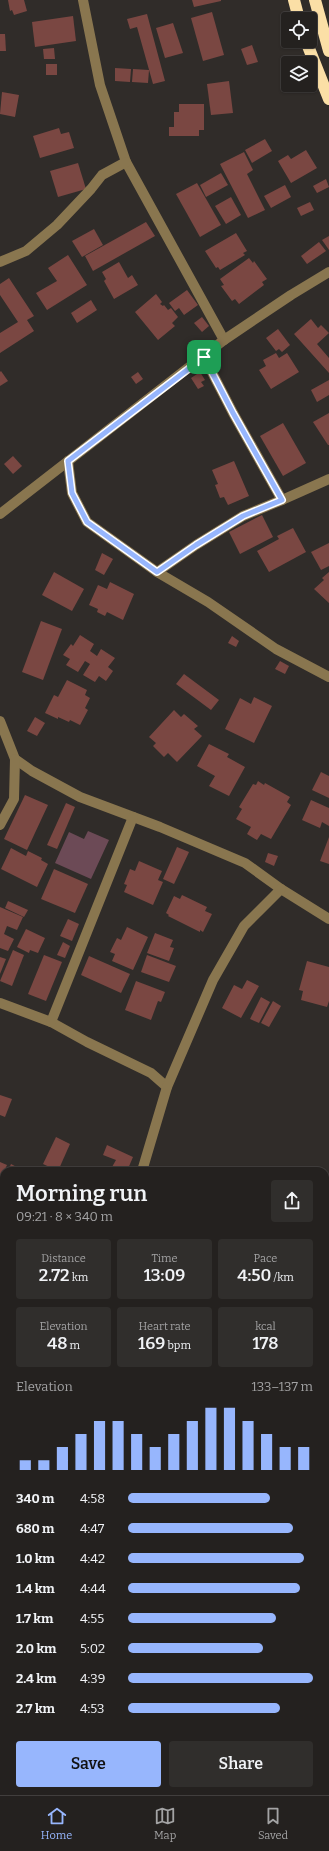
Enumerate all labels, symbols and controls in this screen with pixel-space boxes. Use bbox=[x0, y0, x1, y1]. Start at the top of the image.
map controls bbox=[281, 12, 317, 92]
button: locate bbox=[281, 12, 317, 48]
button: layers bbox=[281, 56, 317, 92]
pin bbox=[187, 340, 221, 374]
icon: arrive bbox=[193, 346, 215, 368]
text: Morning run bbox=[16, 1180, 147, 1207]
button: share bbox=[271, 1180, 313, 1222]
text: 09:21 · 8 × 340 m bbox=[16, 1209, 113, 1224]
text: Distance bbox=[41, 1252, 86, 1265]
text: Time bbox=[152, 1252, 177, 1265]
text: Pace bbox=[254, 1252, 277, 1265]
text: 2.72 bbox=[39, 1265, 69, 1286]
text: 13:09 bbox=[144, 1265, 185, 1286]
text: 4:50 bbox=[237, 1265, 271, 1286]
text: km bbox=[69, 1271, 88, 1284]
text: /km bbox=[271, 1271, 294, 1284]
text: Elevation bbox=[40, 1320, 87, 1333]
text: Heart rate bbox=[138, 1320, 191, 1333]
text: kcal bbox=[255, 1320, 276, 1333]
text: 48 bbox=[47, 1333, 67, 1354]
text: 169 bbox=[138, 1333, 165, 1354]
text: 178 bbox=[253, 1333, 278, 1354]
text: m bbox=[67, 1339, 80, 1352]
text: bpm bbox=[165, 1339, 191, 1352]
text: Elevation bbox=[16, 1379, 73, 1394]
text: 133–137 m bbox=[251, 1379, 313, 1394]
text: 340 m bbox=[16, 1491, 54, 1506]
text: 4:58 bbox=[80, 1491, 105, 1506]
text: 680 m bbox=[16, 1521, 55, 1536]
text: 4:47 bbox=[80, 1521, 104, 1536]
text: 1.0 km bbox=[16, 1551, 55, 1566]
text: 4:42 bbox=[80, 1551, 105, 1566]
text: 1.4 km bbox=[16, 1581, 55, 1596]
text: 4:44 bbox=[80, 1581, 106, 1596]
text: 1.7 km bbox=[16, 1611, 53, 1626]
text: 4:55 bbox=[80, 1611, 104, 1626]
text: 2.0 km bbox=[16, 1641, 56, 1656]
text: 5:02 bbox=[80, 1641, 105, 1656]
text: 2.4 km bbox=[16, 1671, 56, 1686]
text: 4:39 bbox=[80, 1671, 105, 1686]
text: 2.7 km bbox=[16, 1701, 55, 1716]
text: 4:53 bbox=[80, 1701, 104, 1716]
button: Save bbox=[16, 1741, 161, 1787]
button: Share bbox=[169, 1741, 313, 1787]
tab: Home bbox=[41, 1805, 72, 1842]
tab: Map bbox=[154, 1805, 176, 1842]
tab: Saved bbox=[258, 1805, 288, 1842]

